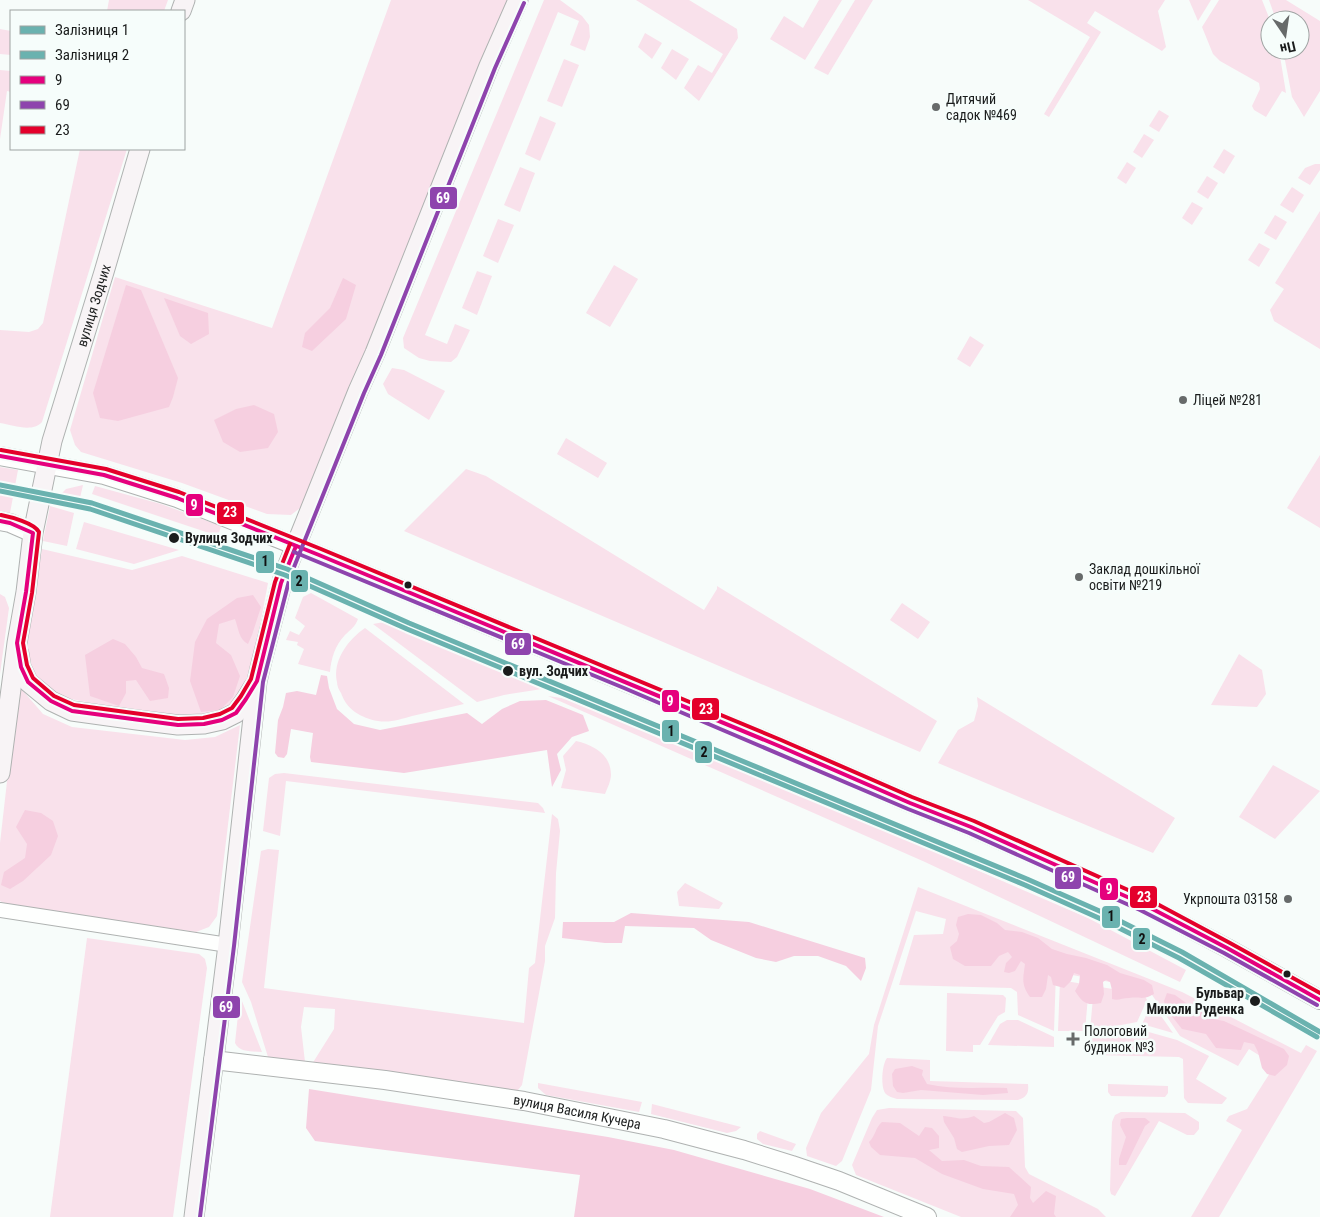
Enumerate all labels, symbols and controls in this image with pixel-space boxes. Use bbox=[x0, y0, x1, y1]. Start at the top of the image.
legend bbox=[10, 10, 185, 150]
north arrow bbox=[1260, 10, 1310, 60]
text: Залізниця 1 bbox=[55, 21, 129, 39]
text: Пн bbox=[1279, 38, 1297, 57]
text: Залізниця 2 bbox=[55, 46, 129, 64]
text: 9 bbox=[55, 71, 62, 89]
place label: Дитячий садок №469 bbox=[946, 91, 1017, 123]
text: 69 bbox=[55, 96, 70, 114]
marker: Дитячий садок №469 bbox=[930, 101, 942, 113]
text: 23 bbox=[55, 121, 70, 139]
line badge: 69 bbox=[429, 186, 458, 210]
text: 69 bbox=[436, 190, 450, 206]
street label: вулиця Зодчих bbox=[73, 262, 114, 349]
place label: Ліцей №281 bbox=[1193, 392, 1262, 408]
marker: Ліцей №281 bbox=[1177, 394, 1189, 406]
line badge: 9 bbox=[185, 493, 204, 517]
text: 9 bbox=[190, 497, 198, 513]
line badge: 23 bbox=[216, 501, 245, 525]
text: 23 bbox=[223, 504, 237, 520]
place label: Вулиця Зодчих bbox=[185, 530, 273, 546]
marker: Вулиця Зодчих bbox=[167, 531, 181, 545]
line badge: 1 bbox=[255, 550, 275, 574]
text: 1 bbox=[261, 553, 269, 569]
place label: Заклад дошкільної освіти №219 bbox=[1089, 561, 1201, 593]
line badge: 2 bbox=[290, 569, 309, 593]
marker: Заклад дошкільної освіти №219 bbox=[1073, 571, 1085, 583]
text: 2 bbox=[295, 573, 303, 589]
unlabelled marker bbox=[403, 580, 413, 590]
line badge: 69 bbox=[504, 632, 532, 656]
text: 69 bbox=[511, 636, 525, 652]
place label: вул. Зодчих bbox=[519, 663, 589, 679]
marker: вул. Зодчих bbox=[501, 664, 515, 678]
line badge: 9 bbox=[661, 689, 680, 713]
text: 9 bbox=[666, 693, 674, 709]
line badge: 23 bbox=[691, 697, 720, 721]
text: 23 bbox=[699, 701, 713, 717]
line badge: 1 bbox=[661, 719, 680, 743]
text: 1 bbox=[667, 723, 675, 739]
line badge: 2 bbox=[694, 740, 713, 764]
text: 2 bbox=[700, 744, 708, 760]
line badge: 69 bbox=[1054, 866, 1082, 890]
text: 69 bbox=[1061, 869, 1075, 885]
line badge: 9 bbox=[1099, 877, 1119, 901]
text: 9 bbox=[1105, 881, 1113, 897]
line badge: 23 bbox=[1129, 885, 1158, 909]
text: 23 bbox=[1137, 889, 1151, 905]
place label: Укрпошта 03158 bbox=[1183, 891, 1278, 907]
marker: Укрпошта 03158 bbox=[1282, 893, 1294, 905]
line badge: 1 bbox=[1101, 905, 1121, 929]
text: 1 bbox=[1107, 908, 1115, 924]
line badge: 2 bbox=[1132, 927, 1151, 951]
text: 2 bbox=[1138, 931, 1146, 947]
unlabelled marker bbox=[1282, 969, 1292, 979]
place label: Бульвар Миколи Руденка bbox=[1146, 985, 1244, 1017]
marker: Бульвар Миколи Руденка bbox=[1248, 994, 1262, 1008]
line badge: 69 bbox=[212, 995, 241, 1019]
text: 69 bbox=[219, 999, 233, 1015]
place label: Пологовий будинок №3 bbox=[1084, 1023, 1154, 1055]
marker: Пологовий будинок №3 bbox=[1066, 1032, 1080, 1046]
street label: вулиця Василя Кучера bbox=[512, 1092, 642, 1132]

